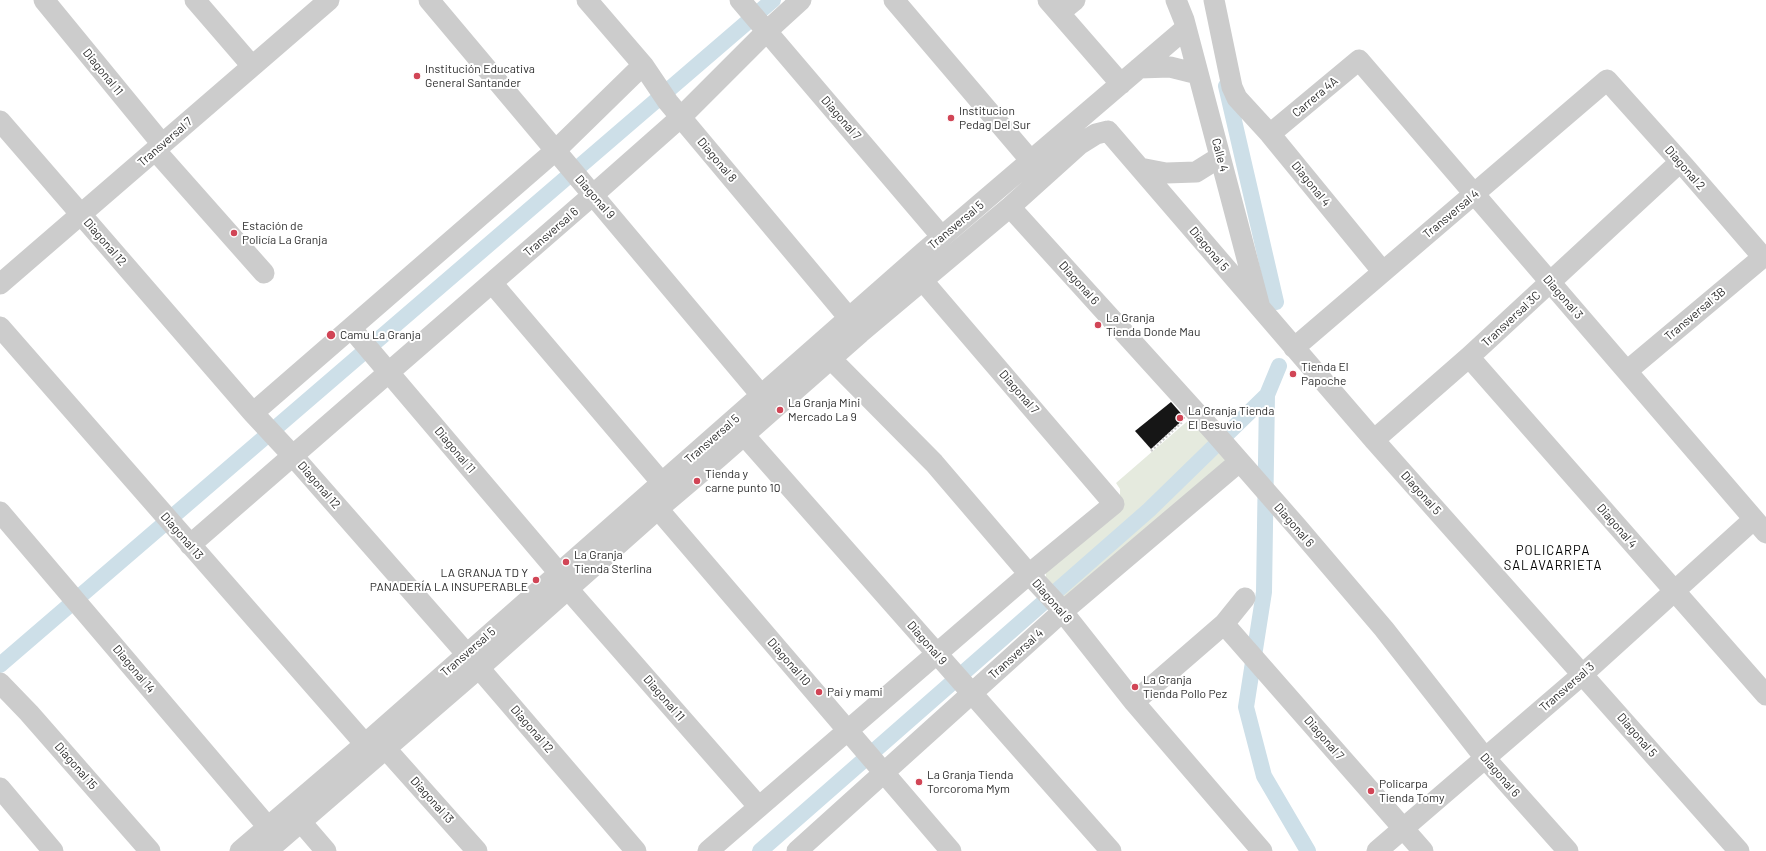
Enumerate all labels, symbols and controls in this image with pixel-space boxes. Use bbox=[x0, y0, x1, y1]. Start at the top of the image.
street label: Diagonal 11 bbox=[80, 46, 126, 98]
place label: Institución Educativa General Santander bbox=[425, 62, 535, 90]
marker: Institución Educativa General Santander bbox=[412, 71, 422, 81]
street label: Carrera 4A bbox=[1289, 74, 1341, 120]
street label: Diagonal 7 bbox=[818, 93, 864, 143]
place label: Institucion Pedag Del Sur bbox=[959, 104, 1031, 132]
marker: Institucion Pedag Del Sur bbox=[946, 113, 956, 123]
street label: Transversal 7 bbox=[135, 114, 195, 170]
street label: Diagonal 8 bbox=[694, 135, 740, 185]
street label: Calle 4 bbox=[1209, 137, 1231, 173]
street label: Diagonal 2 bbox=[1662, 143, 1708, 193]
street label: Diagonal 4 bbox=[1288, 159, 1334, 209]
street label: Diagonal 9 bbox=[572, 172, 618, 222]
street label: Transversal 4 bbox=[1420, 186, 1482, 242]
street label: Transversal 5 bbox=[925, 198, 987, 252]
street label: Transversal 6 bbox=[521, 204, 581, 260]
street label: Diagonal 12 bbox=[81, 215, 129, 269]
place label: Estación de Policía La Granja bbox=[242, 219, 327, 247]
street label: Diagonal 5 bbox=[1186, 224, 1232, 274]
marker: Estación de Policía La Granja bbox=[229, 228, 239, 238]
street label: Diagonal 6 bbox=[1056, 258, 1102, 308]
street label: Diagonal 3 bbox=[1540, 272, 1586, 322]
street label: Transversal 3B bbox=[1661, 284, 1729, 344]
street label: Transversal 3C bbox=[1479, 288, 1543, 350]
place label: La Granja Tienda Donde Mau bbox=[1106, 311, 1200, 339]
marker: La Granja Tienda Donde Mau bbox=[1093, 320, 1103, 330]
place label: Camu La Granja bbox=[340, 328, 421, 342]
marker: Camu La Granja bbox=[325, 329, 337, 341]
place label: Tienda El Papoche bbox=[1301, 360, 1349, 388]
street label: Diagonal 7 bbox=[996, 367, 1042, 417]
marker: Tienda El Papoche bbox=[1288, 369, 1298, 379]
place label: La Granja Mini Mercado La 9 bbox=[788, 396, 860, 424]
place label: La Granja Tienda El Besuvio bbox=[1188, 404, 1274, 432]
marker: La Granja Mini Mercado La 9 bbox=[775, 405, 785, 415]
street label: Transversal 5 bbox=[682, 411, 742, 467]
marker: La Granja Tienda El Besuvio bbox=[1175, 413, 1185, 423]
street label: Diagonal 11 bbox=[432, 424, 478, 476]
street label: Diagonal 12 bbox=[295, 458, 343, 512]
place label: Tienda y carne punto 10 bbox=[705, 467, 781, 495]
street label: Diagonal 5 bbox=[1398, 468, 1444, 518]
marker: Tienda y carne punto 10 bbox=[692, 476, 702, 486]
street label: Diagonal 6 bbox=[1271, 500, 1317, 550]
street label: Diagonal 4 bbox=[1594, 501, 1640, 551]
street label: Diagonal 13 bbox=[158, 510, 206, 562]
district label: POLICARPA SALAVARRIETA bbox=[1504, 543, 1602, 574]
place label: La Granja Tienda Sterlina bbox=[574, 548, 652, 576]
marker: La Granja Tienda Sterlina bbox=[561, 557, 571, 567]
place label: LA GRANJA TD Y PANADERÍA LA INSUPERABLE bbox=[370, 566, 528, 594]
marker: LA GRANJA TD Y PANADERÍA LA INSUPERABLE bbox=[531, 575, 541, 585]
street label: Diagonal 8 bbox=[1029, 576, 1075, 626]
street label: Diagonal 9 bbox=[904, 618, 950, 668]
street label: Transversal 5 bbox=[438, 624, 498, 680]
street label: Transversal 4 bbox=[986, 626, 1046, 682]
street label: Diagonal 10 bbox=[764, 635, 814, 689]
street label: Diagonal 14 bbox=[110, 642, 158, 696]
street label: Transversal 3 bbox=[1537, 659, 1597, 715]
street label: Diagonal 11 bbox=[640, 672, 688, 724]
place label: La Granja Tienda Pollo Pez bbox=[1143, 673, 1227, 701]
marker: La Granja Tienda Pollo Pez bbox=[1130, 682, 1140, 692]
place label: Pai y mami bbox=[827, 685, 883, 699]
marker: Pai y mami bbox=[814, 687, 824, 697]
street label: Diagonal 12 bbox=[508, 702, 556, 756]
street label: Diagonal 5 bbox=[1614, 710, 1660, 760]
street label: Diagonal 7 bbox=[1301, 713, 1347, 763]
street label: Diagonal 15 bbox=[52, 740, 100, 792]
street label: Diagonal 6 bbox=[1477, 750, 1523, 800]
place label: La Granja Tienda Torcoroma Mym bbox=[927, 768, 1013, 796]
street label: Diagonal 13 bbox=[407, 774, 457, 826]
marker: La Granja Tienda Torcoroma Mym bbox=[914, 777, 924, 787]
place label: Policarpa Tienda Tomy bbox=[1379, 777, 1444, 805]
marker: Policarpa Tienda Tomy bbox=[1366, 786, 1376, 796]

